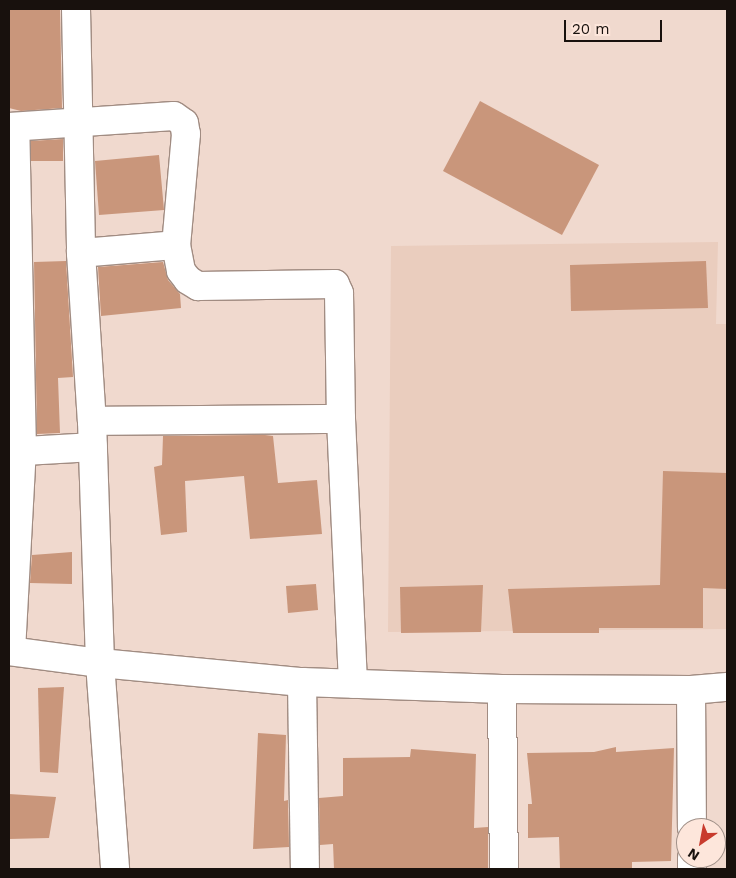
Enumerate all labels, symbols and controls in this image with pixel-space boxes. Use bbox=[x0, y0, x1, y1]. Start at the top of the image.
scale bar bbox=[566, 10, 664, 42]
text: 20 m bbox=[572, 20, 610, 38]
north arrow bbox=[676, 818, 726, 868]
text: N bbox=[685, 845, 702, 864]

